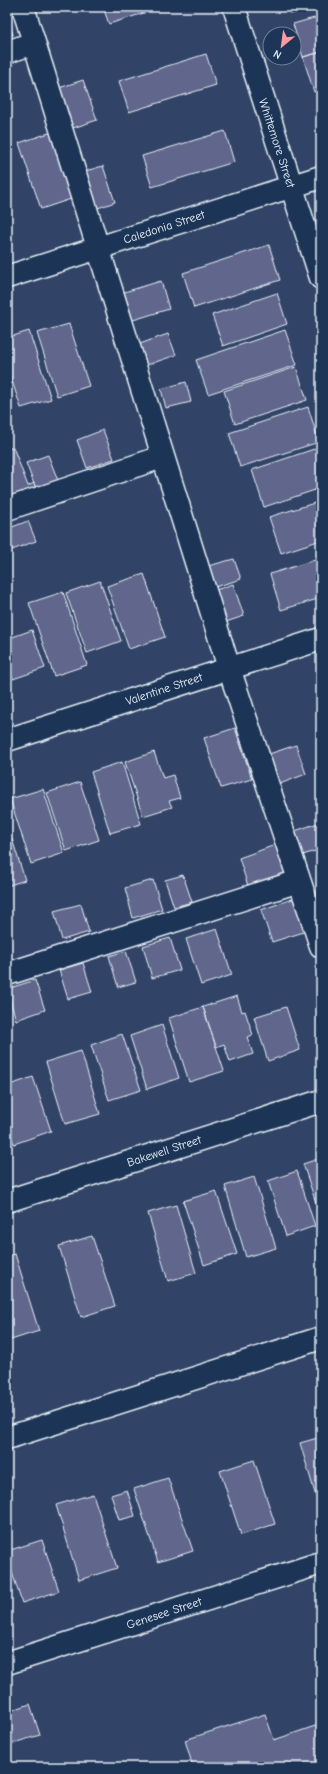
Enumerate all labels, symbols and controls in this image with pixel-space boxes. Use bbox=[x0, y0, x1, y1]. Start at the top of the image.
north arrow bbox=[262, 26, 302, 66]
text: N bbox=[271, 47, 284, 62]
street label: Whittemore Street bbox=[256, 97, 298, 190]
street label: Caledonia Street bbox=[122, 207, 207, 247]
street label: Valentine Street bbox=[124, 670, 205, 708]
street label: Bakewell Street bbox=[125, 1132, 204, 1170]
street label: Genesee Street bbox=[125, 1594, 204, 1632]

